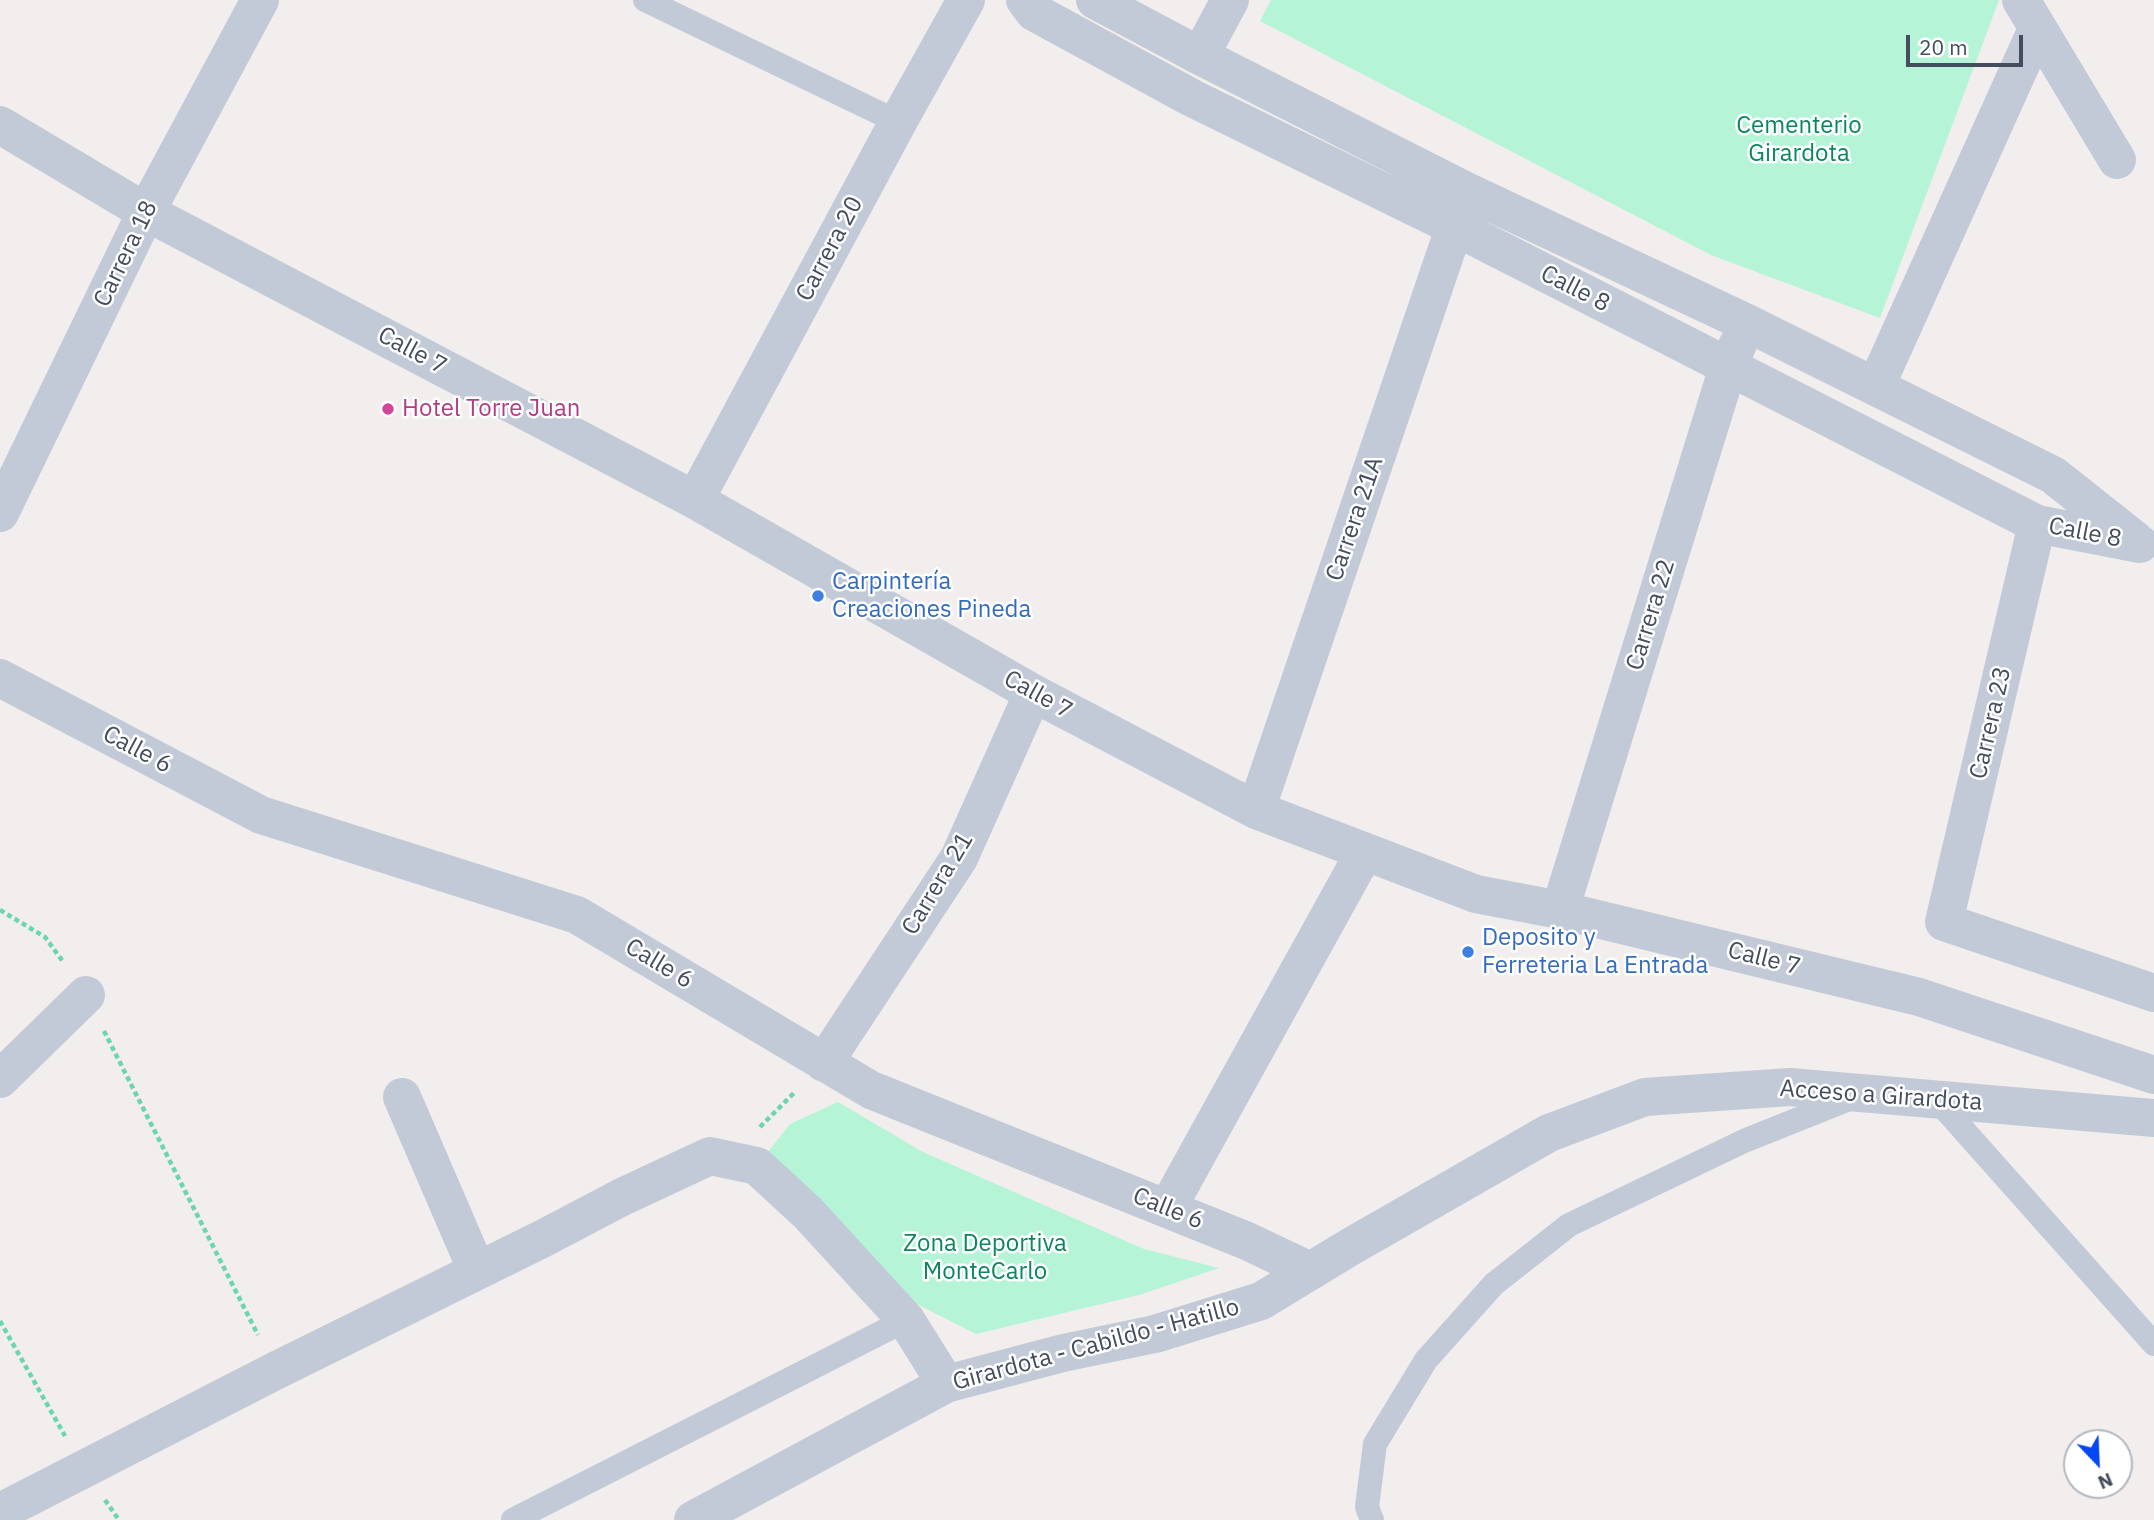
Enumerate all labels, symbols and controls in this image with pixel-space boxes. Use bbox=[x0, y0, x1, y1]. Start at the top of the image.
scale bar bbox=[1909, 21, 2026, 65]
text: 20 m bbox=[1919, 33, 1968, 61]
park label: Cementerio Girardota bbox=[1736, 112, 1862, 168]
street label: Carrera 20 bbox=[790, 192, 870, 306]
street label: Carrera 18 bbox=[88, 196, 164, 312]
street label: Calle 8 bbox=[1536, 259, 1614, 319]
street label: Calle 7 bbox=[373, 321, 451, 381]
place label: Hotel Torre Juan bbox=[402, 395, 580, 423]
marker: Hotel Torre Juan bbox=[380, 401, 396, 417]
street label: Carrera 21A bbox=[1320, 453, 1390, 585]
street label: Calle 8 bbox=[2046, 512, 2124, 554]
street label: Carrera 22 bbox=[1621, 556, 1681, 674]
place label: Carpintería Creaciones Pineda bbox=[832, 568, 1031, 624]
marker: Carpintería Creaciones Pineda bbox=[810, 588, 826, 604]
street label: Calle 7 bbox=[999, 664, 1077, 726]
street label: Carrera 23 bbox=[1964, 664, 2018, 782]
street label: Calle 6 bbox=[98, 720, 176, 780]
street label: Carrera 21 bbox=[896, 828, 980, 940]
place label: Deposito y Ferreteria La Entrada bbox=[1482, 924, 1708, 980]
street label: Calle 6 bbox=[620, 933, 698, 995]
street label: Calle 7 bbox=[1725, 936, 1803, 982]
marker: Deposito y Ferreteria La Entrada bbox=[1460, 944, 1476, 960]
street label: Acceso a Girardota bbox=[1779, 1075, 1983, 1117]
street label: Calle 6 bbox=[1128, 1182, 1208, 1236]
park label: Zona Deportiva MonteCarlo bbox=[903, 1230, 1067, 1286]
street label: Girardota - Cabildo - Hatillo bbox=[950, 1293, 1242, 1397]
north arrow bbox=[2063, 1429, 2133, 1499]
text: N bbox=[2094, 1468, 2116, 1495]

